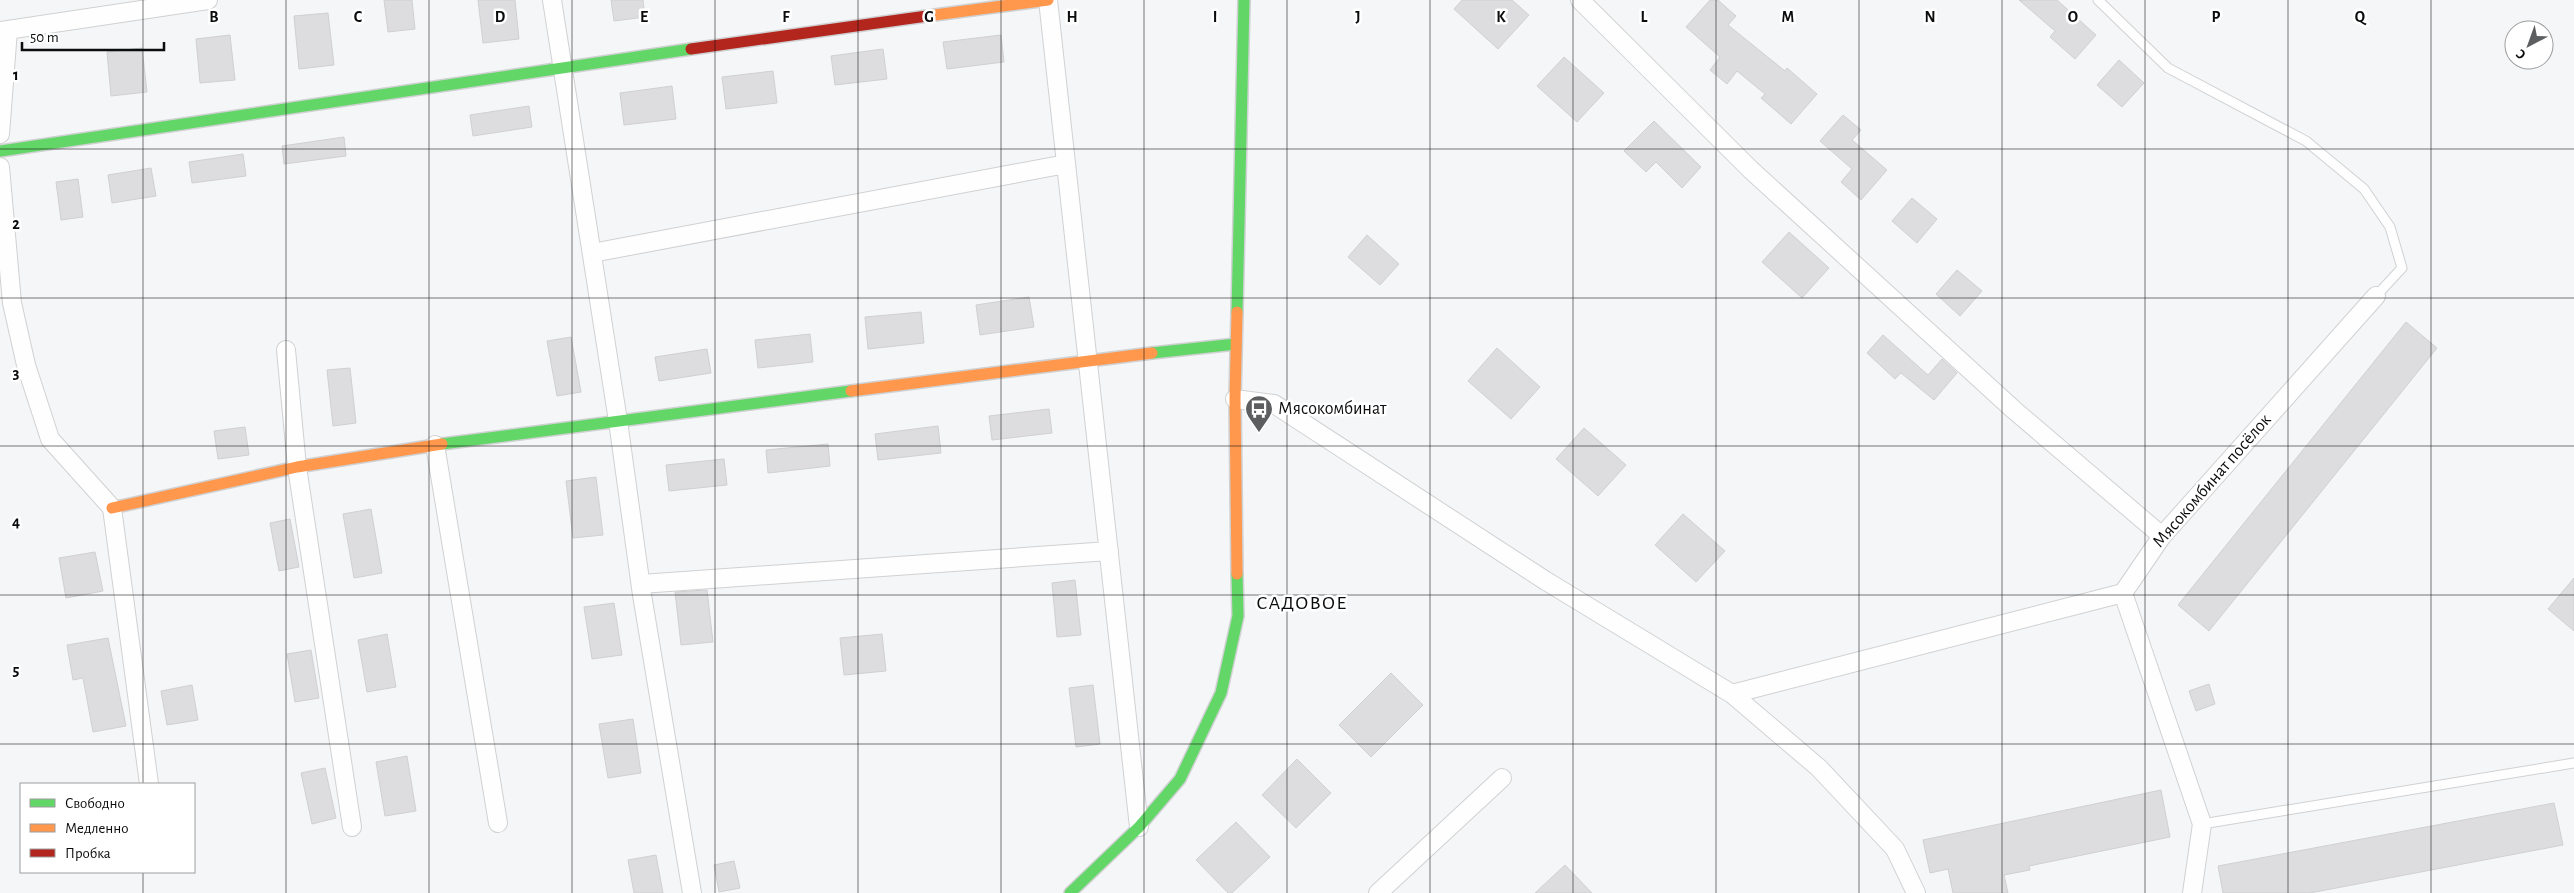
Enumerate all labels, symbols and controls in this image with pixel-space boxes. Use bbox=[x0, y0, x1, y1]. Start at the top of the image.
text: B bbox=[209, 9, 219, 25]
text: C bbox=[354, 9, 363, 25]
text: D bbox=[495, 9, 506, 25]
text: E bbox=[640, 9, 648, 25]
text: F bbox=[782, 9, 790, 25]
text: G bbox=[924, 9, 934, 25]
text: H bbox=[1066, 9, 1078, 25]
text: I bbox=[1213, 9, 1217, 25]
text: J bbox=[1355, 9, 1361, 25]
text: K bbox=[1496, 9, 1506, 25]
text: L bbox=[1641, 9, 1648, 25]
text: M bbox=[1782, 9, 1794, 25]
text: N bbox=[1924, 9, 1936, 25]
text: O bbox=[2068, 9, 2078, 25]
text: P bbox=[2212, 9, 2221, 25]
text: Q bbox=[2355, 9, 2367, 26]
scale bar bbox=[22, 20, 165, 52]
north arrow bbox=[2504, 20, 2554, 70]
text: 50 m bbox=[30, 30, 59, 45]
text: С bbox=[2513, 46, 2529, 62]
text: 1 bbox=[13, 67, 19, 83]
text: 2 bbox=[12, 216, 20, 232]
text: 3 bbox=[13, 365, 20, 381]
bus stop icon: Мясокомбинат bbox=[1244, 394, 1274, 433]
place label: Мясокомбинат bbox=[1278, 399, 1387, 418]
street label: Мясокомбинат посёлок bbox=[2149, 410, 2275, 551]
text: 4 bbox=[12, 514, 20, 530]
district label: САДОВОЕ bbox=[1256, 593, 1348, 613]
text: 5 bbox=[13, 662, 20, 678]
legend bbox=[20, 783, 195, 873]
text: Свободно bbox=[65, 796, 125, 811]
text: Медленно bbox=[65, 821, 129, 836]
text: Пробка bbox=[65, 846, 111, 861]

